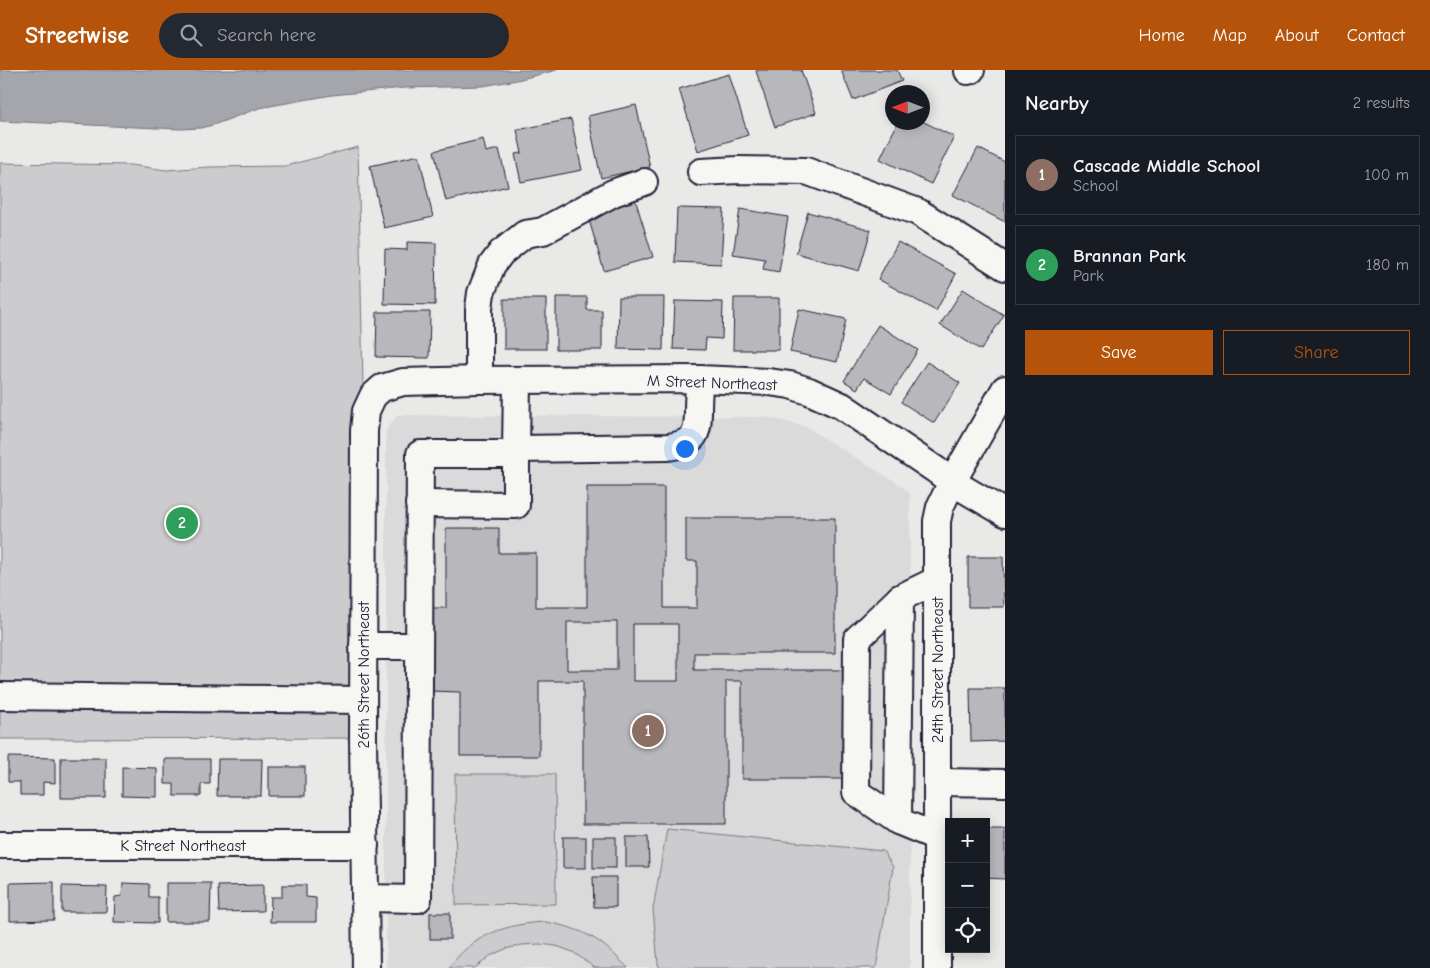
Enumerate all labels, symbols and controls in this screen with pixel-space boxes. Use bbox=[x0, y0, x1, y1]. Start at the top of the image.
search box bbox=[159, 13, 509, 58]
text: Streetwise bbox=[25, 21, 129, 49]
icon: search bbox=[177, 21, 205, 49]
text: Search here bbox=[217, 24, 316, 46]
text: Home bbox=[1138, 25, 1185, 46]
text: Map bbox=[1213, 25, 1247, 46]
text: About bbox=[1275, 25, 1319, 46]
text: Contact bbox=[1347, 25, 1405, 46]
north arrow bbox=[885, 85, 930, 130]
text: Nearby bbox=[1025, 91, 1089, 115]
text: 2 results bbox=[1353, 94, 1410, 112]
text: Cascade Middle School bbox=[1073, 155, 1261, 177]
text: 1 bbox=[1039, 166, 1045, 184]
text: 100 m bbox=[1365, 166, 1409, 184]
text: School bbox=[1073, 177, 1119, 195]
text: Brannan Park bbox=[1073, 245, 1186, 267]
text: 2 bbox=[1038, 256, 1046, 274]
text: 180 m bbox=[1366, 256, 1409, 274]
text: Park bbox=[1073, 267, 1104, 285]
button: Save bbox=[1025, 330, 1213, 375]
button: Share bbox=[1223, 330, 1410, 375]
street label: M Street Northeast bbox=[647, 372, 778, 394]
your location bbox=[672, 436, 698, 462]
pin: 2 bbox=[166, 504, 198, 542]
street label: 24th Street Northeast bbox=[929, 597, 947, 743]
street label: 26th Street Northeast bbox=[355, 601, 373, 748]
pin: 1 bbox=[632, 712, 664, 750]
map controls bbox=[945, 818, 990, 953]
button: + bbox=[945, 818, 990, 863]
street label: K Street Northeast bbox=[120, 837, 246, 855]
button: − bbox=[945, 863, 990, 908]
button: locate bbox=[945, 908, 990, 953]

